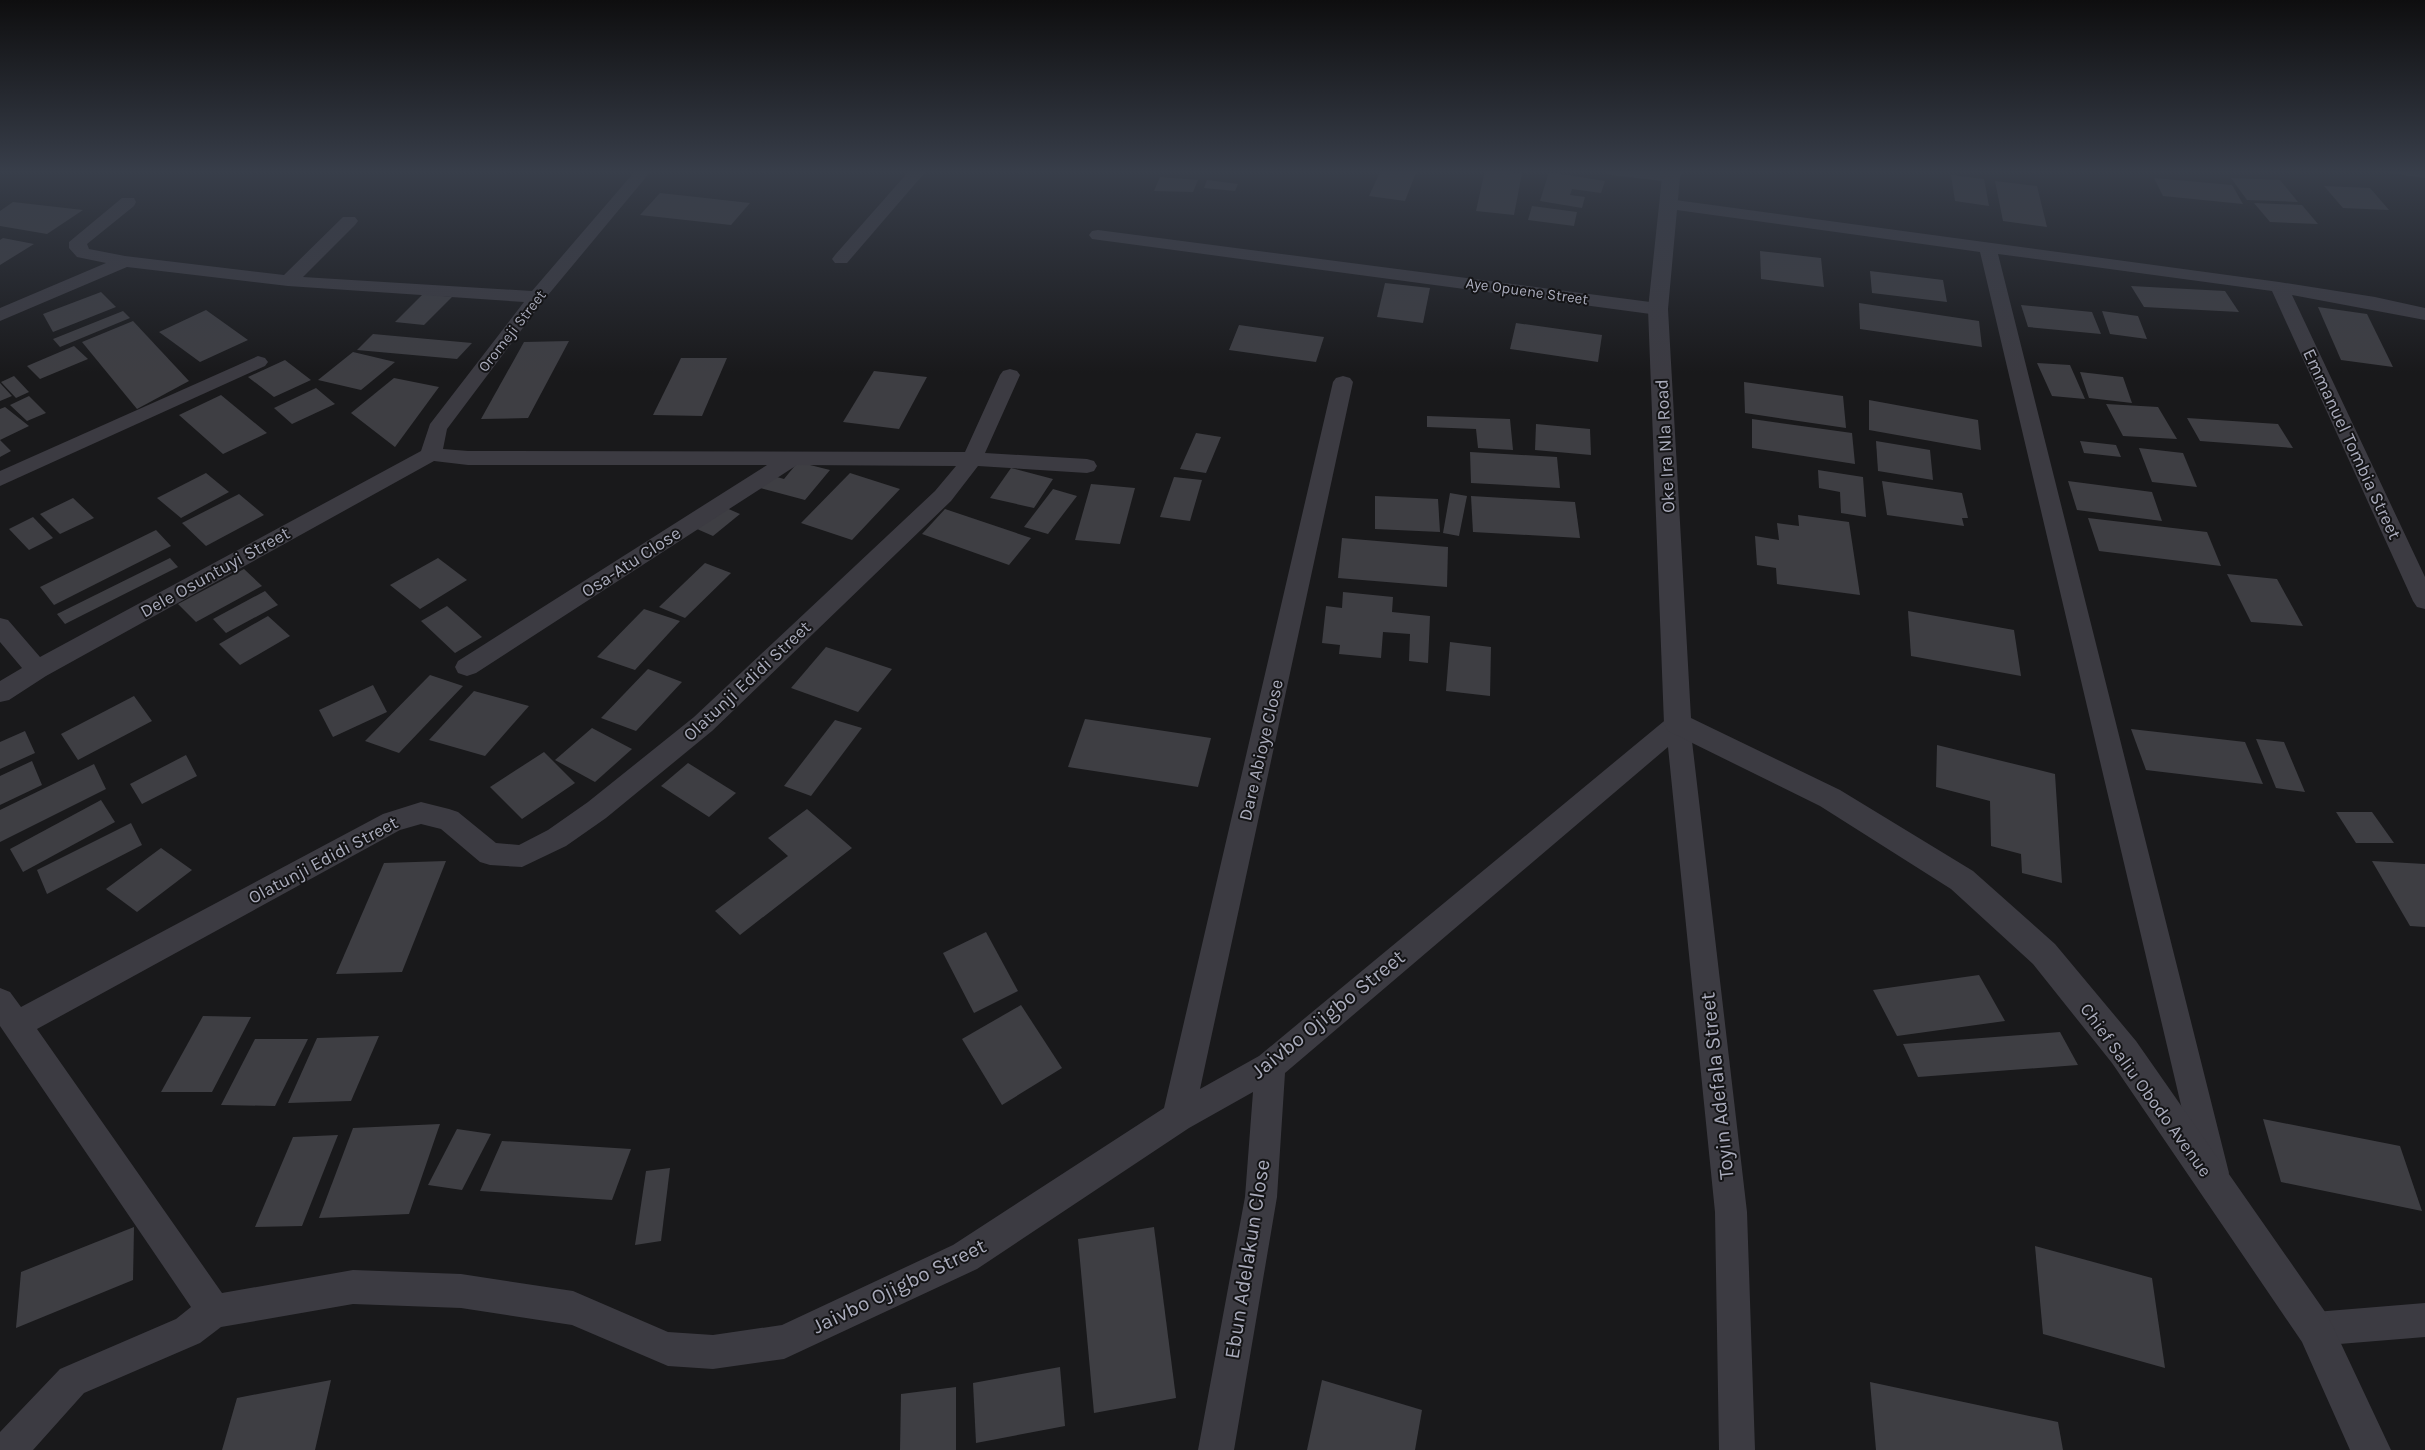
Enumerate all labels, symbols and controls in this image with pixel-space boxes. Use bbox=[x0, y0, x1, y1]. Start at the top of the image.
street label: Aye Opuene Street bbox=[1465, 274, 1590, 309]
street label: Oromeji Street bbox=[474, 286, 550, 376]
street label: Emmanuel Tombia Street bbox=[2298, 345, 2406, 543]
street label: Oke Ira Nla Road bbox=[1651, 379, 1679, 513]
street label: Dele Osuntuyi Street bbox=[136, 522, 294, 622]
street label: Osa-Atu Close bbox=[577, 522, 685, 602]
street label: Olatunji Edidi Street bbox=[679, 616, 815, 746]
street label: Dare Abioye Close bbox=[1234, 677, 1288, 823]
street label: Olatunji Edidi Street bbox=[244, 811, 402, 909]
street label: Jaivbo Ojigbo Street bbox=[1246, 945, 1410, 1083]
street label: Toyin Adefala Street bbox=[1695, 991, 1739, 1181]
street label: Chief Saliu Obodo Avenue bbox=[2076, 999, 2216, 1181]
street label: Ebun Adelakun Close bbox=[1219, 1158, 1275, 1360]
street label: Jaivbo Ojigbo Street bbox=[808, 1233, 990, 1339]

